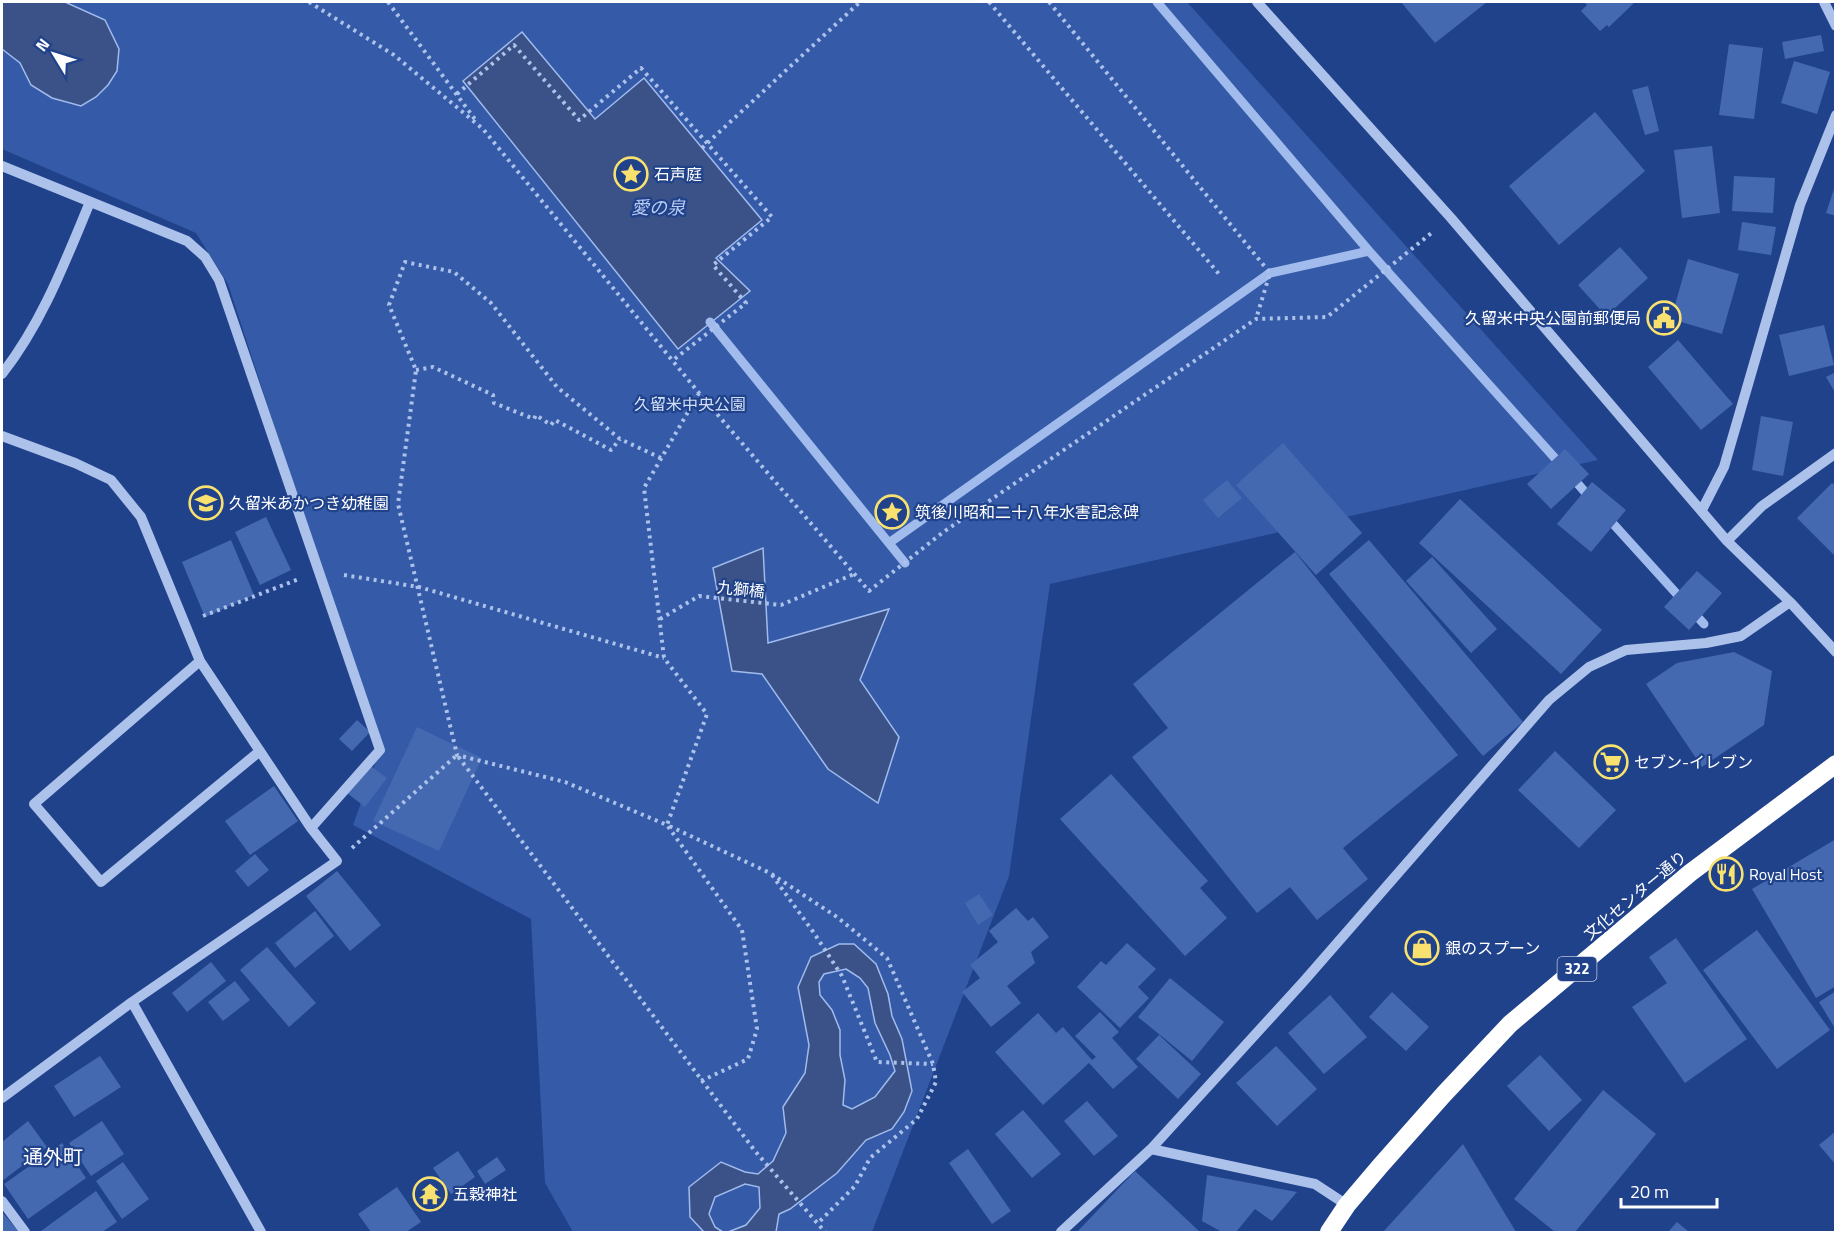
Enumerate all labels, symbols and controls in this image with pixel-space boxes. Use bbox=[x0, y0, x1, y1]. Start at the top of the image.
north arrow bbox=[24, 24, 84, 84]
text: N bbox=[29, 33, 55, 57]
place icon: 石声庭 bbox=[613, 156, 649, 192]
place label: 石声庭 bbox=[654, 162, 702, 186]
water label: 愛の泉 bbox=[631, 194, 686, 221]
public building icon: 久留米中央公園前郵便局 bbox=[1646, 300, 1682, 336]
place label: 久留米中央公園前郵便局 bbox=[1465, 306, 1641, 330]
park label: 久留米中央公園 bbox=[634, 392, 746, 416]
school or university icon: 久留米あかつき幼稚園 bbox=[188, 485, 224, 521]
place label: 久留米あかつき幼稚園 bbox=[229, 491, 389, 515]
place icon: 筑後川昭和二十八年水害記念碑 bbox=[874, 494, 910, 530]
place label: 筑後川昭和二十八年水害記念碑 bbox=[915, 500, 1139, 524]
street label: 九獅橋 bbox=[716, 575, 766, 603]
supermarket icon: セブン-イレブン bbox=[1593, 744, 1629, 780]
place label: セブン-イレブン bbox=[1634, 750, 1753, 774]
street label: 文化センター通り bbox=[1578, 845, 1692, 945]
restaurant icon: Royal Host bbox=[1708, 856, 1744, 892]
place label: Royal Host bbox=[1749, 862, 1822, 886]
shop icon: 銀のスプーン bbox=[1404, 930, 1440, 966]
place label: 銀のスプーン bbox=[1445, 936, 1540, 960]
road number: 322 bbox=[1558, 957, 1596, 981]
district label: 通外町 bbox=[23, 1141, 83, 1172]
scale bar bbox=[1621, 1171, 1717, 1209]
temple icon: 五穀神社 bbox=[412, 1176, 448, 1212]
text: 20 m bbox=[1630, 1178, 1669, 1205]
place label: 五穀神社 bbox=[453, 1182, 517, 1206]

